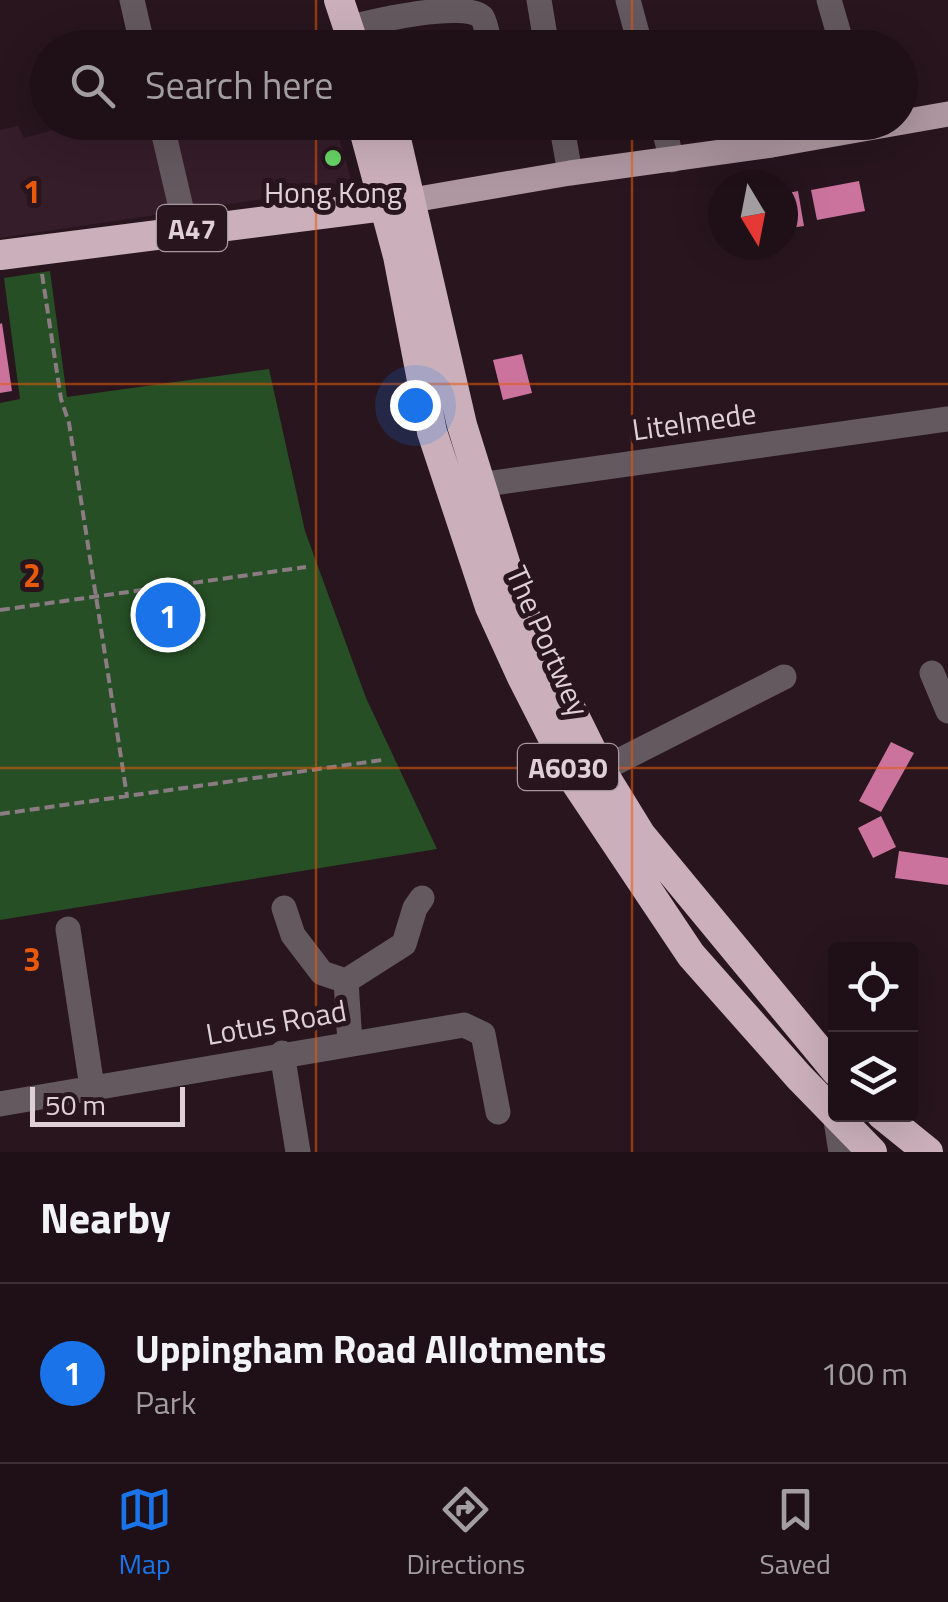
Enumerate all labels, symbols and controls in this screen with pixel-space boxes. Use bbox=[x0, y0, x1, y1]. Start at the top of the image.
search box bbox=[30, 30, 918, 140]
text: Search here bbox=[145, 56, 333, 114]
icon: search bbox=[65, 58, 120, 113]
marker: Hong Kong bbox=[322, 147, 344, 169]
text: 1 bbox=[23, 167, 41, 215]
place label: Hong Kong bbox=[264, 169, 402, 215]
north arrow bbox=[708, 170, 798, 260]
road number: A47 bbox=[157, 205, 227, 251]
your location bbox=[390, 380, 441, 431]
street label: Litelmede bbox=[629, 390, 759, 452]
text: 2 bbox=[23, 551, 41, 599]
street label: The Portwey bbox=[494, 558, 602, 724]
pin: 1 bbox=[136, 578, 200, 652]
road number: A6030 bbox=[518, 744, 618, 790]
text: 3 bbox=[23, 935, 41, 983]
map controls bbox=[828, 942, 918, 1122]
button: locate bbox=[828, 942, 918, 1032]
street label: Lotus Road bbox=[202, 987, 350, 1057]
button: layers bbox=[828, 1032, 918, 1122]
scale bar bbox=[30, 1082, 185, 1126]
text: 50 m bbox=[45, 1083, 106, 1126]
text: Nearby bbox=[40, 1185, 171, 1249]
text: Uppingham Road Allotments bbox=[135, 1320, 606, 1378]
text: 1 bbox=[64, 1349, 81, 1397]
text: 100 m bbox=[820, 1349, 908, 1397]
text: Park bbox=[135, 1378, 196, 1426]
tab: Map bbox=[117, 1482, 172, 1585]
tab: Directions bbox=[406, 1482, 525, 1585]
tab: Saved bbox=[760, 1482, 831, 1585]

